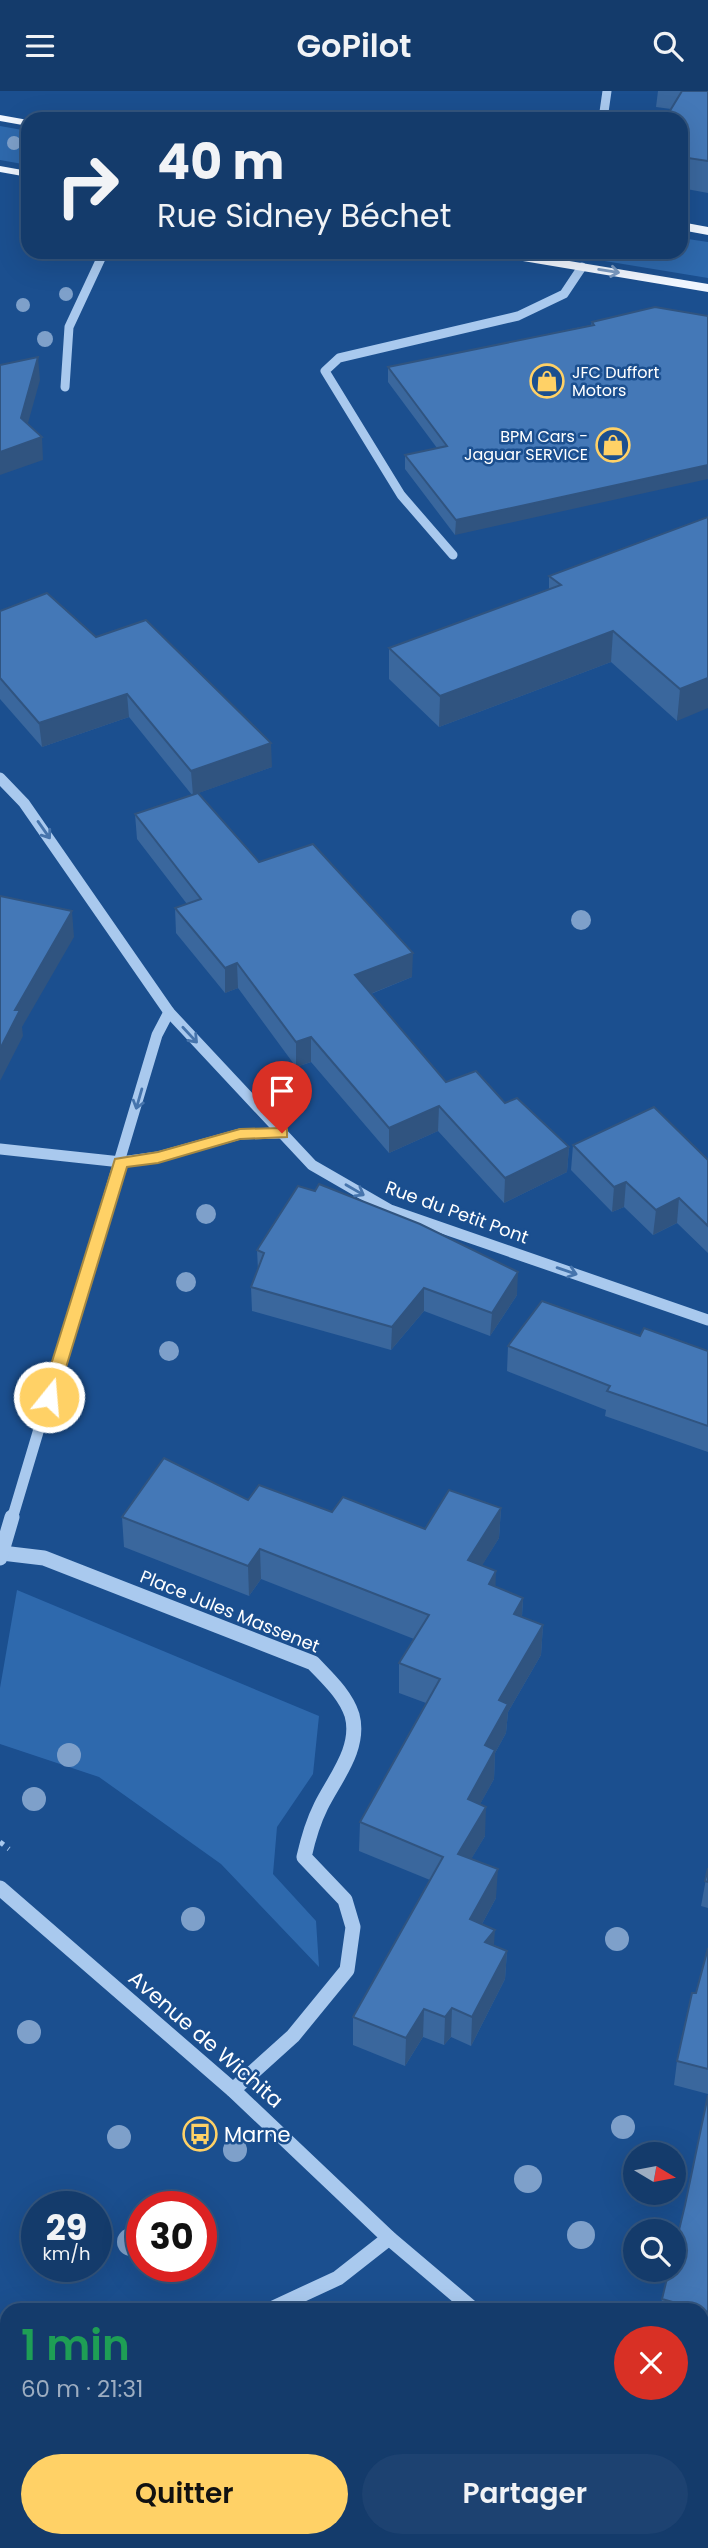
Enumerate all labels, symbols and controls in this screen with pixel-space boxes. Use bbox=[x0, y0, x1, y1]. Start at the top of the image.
text: GoPilot bbox=[296, 23, 412, 68]
icon: menu bbox=[21, 27, 59, 65]
icon: search bbox=[649, 27, 687, 65]
text: 40 m bbox=[157, 128, 284, 196]
icon: right bbox=[42, 140, 133, 231]
text: Rue Sidney Béchet bbox=[157, 193, 451, 238]
one-way arrow bbox=[597, 265, 620, 278]
place label: JFC Duffort Motors bbox=[572, 361, 659, 402]
shop icon: JFC Duffort Motors bbox=[528, 362, 566, 400]
place label: BPM Cars - Jaguar SERVICE bbox=[464, 425, 588, 466]
shop icon: BPM Cars - Jaguar SERVICE bbox=[594, 426, 632, 464]
one-way arrow bbox=[37, 820, 51, 840]
one-way arrow bbox=[182, 1026, 199, 1043]
pin bbox=[252, 1061, 312, 1133]
icon: arrive bbox=[263, 1072, 301, 1110]
one-way arrow bbox=[132, 1087, 145, 1110]
street label: Rue du Petit Pont bbox=[382, 1174, 532, 1250]
one-way arrow bbox=[344, 1183, 364, 1197]
one-way arrow bbox=[555, 1266, 577, 1278]
position arrow bbox=[12, 1360, 86, 1434]
street label: Place Jules Massenet bbox=[136, 1564, 324, 1658]
street label: Avenue de Wichita bbox=[122, 1964, 290, 2114]
bus stop icon: Marne bbox=[181, 2115, 219, 2153]
place label: Marne bbox=[224, 2120, 291, 2149]
north arrow bbox=[623, 2142, 686, 2205]
map controls bbox=[623, 2142, 686, 2282]
speed limit sign: 30 bbox=[126, 2191, 217, 2282]
text: 29 bbox=[46, 2203, 87, 2252]
button: search bbox=[623, 2219, 686, 2282]
text: km/h bbox=[43, 2241, 90, 2266]
text: 1 min bbox=[21, 2316, 130, 2375]
button: close bbox=[614, 2326, 688, 2400]
text: 60 m · 21:31 bbox=[21, 2373, 143, 2405]
button: Quitter bbox=[21, 2454, 348, 2534]
button: Partager bbox=[362, 2454, 688, 2534]

